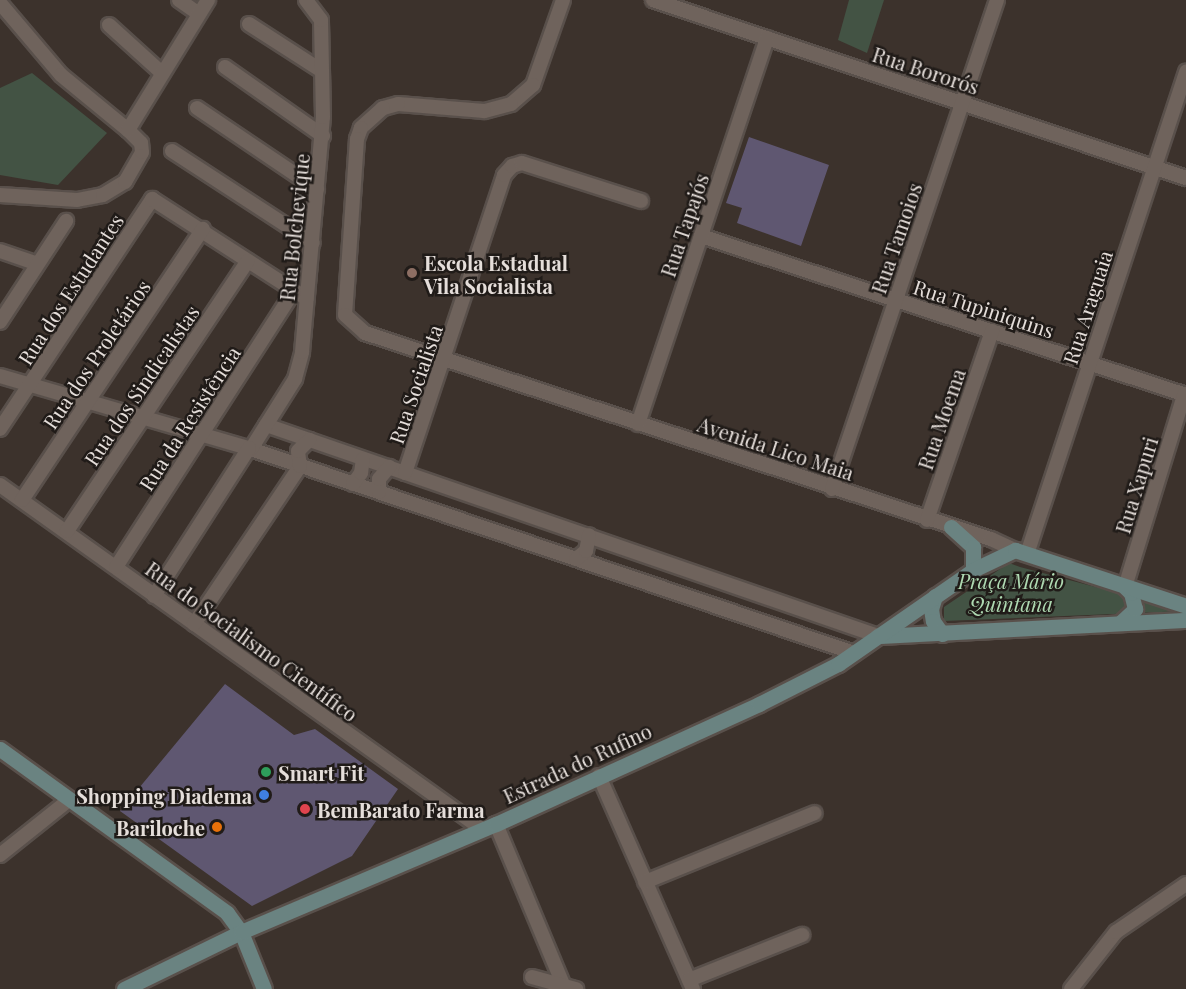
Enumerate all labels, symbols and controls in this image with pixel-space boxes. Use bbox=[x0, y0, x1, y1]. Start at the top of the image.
street label: Rua Bororós bbox=[870, 41, 982, 99]
street label: Rua Bolchevique bbox=[274, 152, 314, 302]
street label: Rua Tapajós bbox=[655, 170, 713, 280]
street label: Rua Tamoios bbox=[866, 179, 926, 297]
street label: Rua dos Estudantes bbox=[12, 209, 128, 369]
street label: Rua Araguaia bbox=[1057, 247, 1117, 367]
place label: Escola Estadual Vila Socialista bbox=[424, 250, 568, 297]
marker: Escola Estadual Vila Socialista bbox=[405, 266, 419, 280]
street label: Rua Tupiniquins bbox=[910, 274, 1058, 342]
street label: Rua dos Proletários bbox=[37, 275, 155, 433]
street label: Rua dos Sindicalistas bbox=[78, 300, 204, 470]
street label: Rua Socialista bbox=[383, 321, 447, 447]
street label: Rua da Resistência bbox=[133, 341, 245, 495]
street label: Rua Moema bbox=[912, 365, 970, 473]
street label: Avenida Lico Maia bbox=[695, 411, 857, 485]
street label: Rua Xapuri bbox=[1110, 434, 1162, 536]
street label: Rua do Socialismo Científico bbox=[141, 556, 363, 726]
park label: Praça Mário Quintana bbox=[958, 569, 1064, 616]
street label: Estrada do Rufino bbox=[499, 718, 655, 808]
place label: Smart Fit bbox=[278, 760, 364, 784]
marker: Smart Fit bbox=[259, 765, 273, 779]
place label: Shopping Diadema bbox=[76, 783, 252, 807]
marker: Shopping Diadema bbox=[257, 788, 271, 802]
place label: BemBarato Farma bbox=[317, 797, 485, 821]
marker: BemBarato Farma bbox=[298, 802, 312, 816]
place label: Bariloche bbox=[116, 815, 205, 839]
marker: Bariloche bbox=[210, 820, 224, 834]

